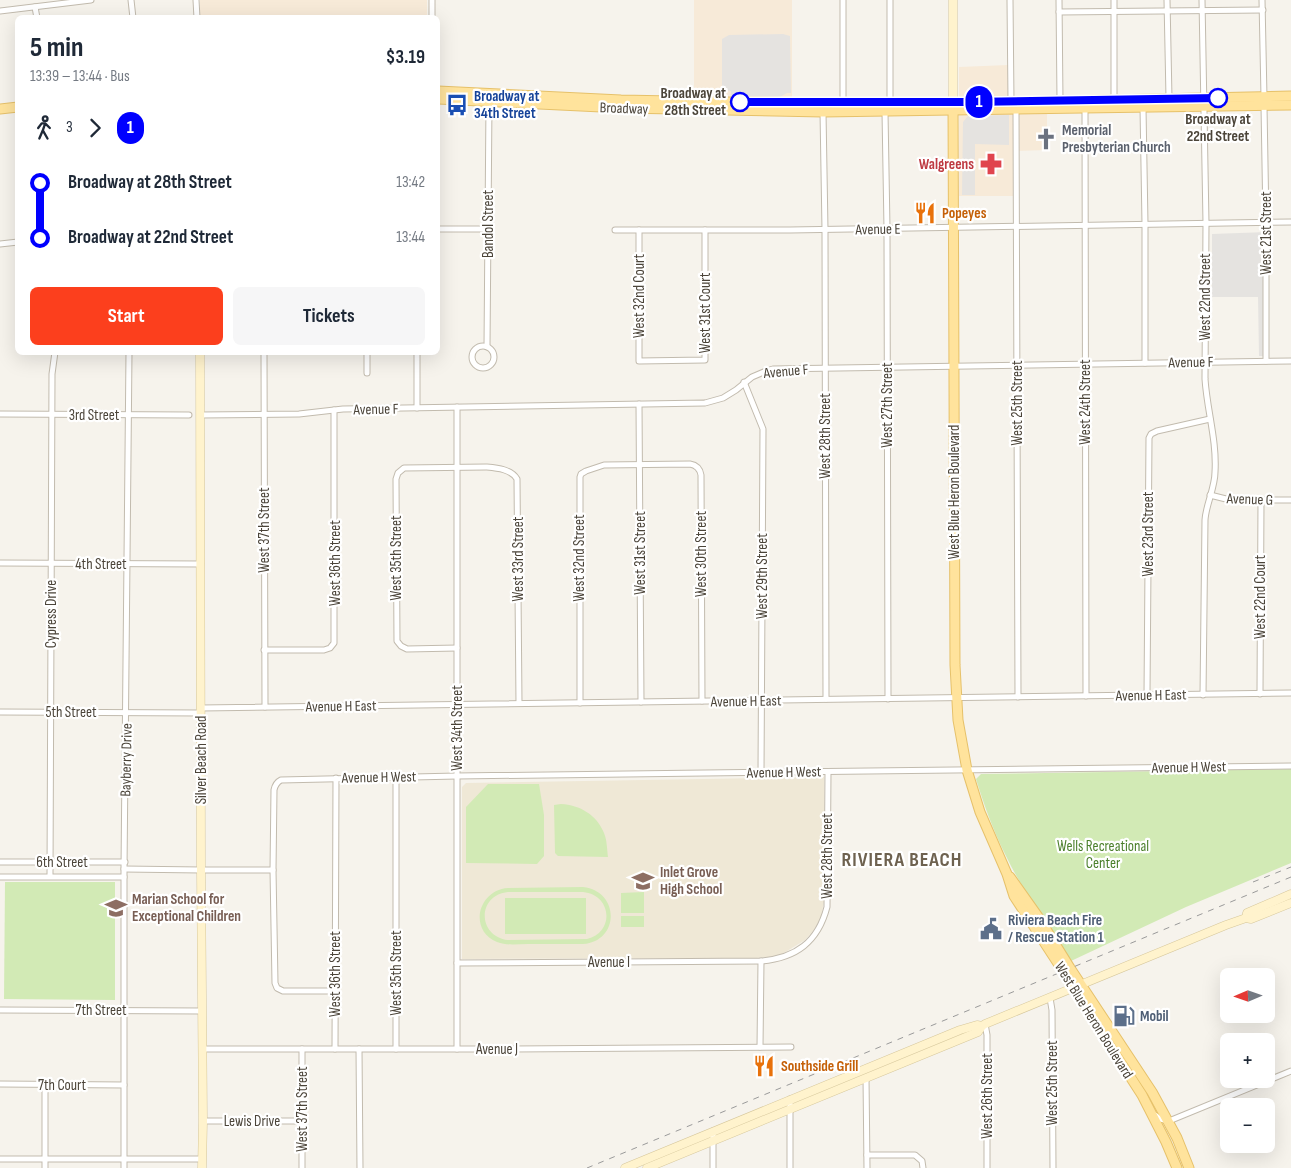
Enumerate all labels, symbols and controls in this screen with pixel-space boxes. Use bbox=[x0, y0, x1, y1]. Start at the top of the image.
text: 5 min bbox=[30, 31, 83, 64]
text: $3.19 bbox=[386, 46, 425, 69]
text: 13:39 – 13:44 · Bus bbox=[30, 67, 130, 86]
place label: Broadway at 28th Street bbox=[661, 84, 726, 120]
line badge: 1 bbox=[963, 86, 995, 118]
place label: Broadway at 34th Street bbox=[474, 87, 539, 123]
marker: Broadway at 22nd Street bbox=[1208, 88, 1228, 108]
text: 1 bbox=[975, 91, 983, 112]
bus stop icon: Broadway at 34th Street bbox=[444, 92, 470, 118]
marker: Broadway at 28th Street bbox=[730, 92, 750, 112]
street label: Broadway bbox=[599, 98, 649, 119]
place label: Broadway at 22nd Street bbox=[1185, 110, 1251, 146]
icon: walk bbox=[30, 114, 58, 142]
icon: forward bbox=[81, 114, 109, 142]
text: 1 bbox=[127, 117, 134, 138]
text: 3 bbox=[66, 118, 73, 137]
place label: Memorial Presbyterian Church bbox=[1062, 121, 1171, 157]
church icon: Memorial Presbyterian Church bbox=[1033, 126, 1059, 152]
pharmacy icon: Walgreens bbox=[978, 151, 1004, 177]
place label: Walgreens bbox=[919, 155, 974, 174]
text: Broadway at 28th Street bbox=[68, 171, 232, 194]
text: 13:42 bbox=[396, 173, 425, 192]
street label: Bandol Street bbox=[479, 189, 498, 258]
street label: West 21st Street bbox=[1257, 191, 1276, 275]
restaurant icon: Popeyes bbox=[912, 200, 938, 226]
place label: Popeyes bbox=[942, 204, 987, 223]
street label: Avenue E bbox=[854, 220, 901, 239]
text: Broadway at 22nd Street bbox=[68, 226, 233, 249]
text: 13:44 bbox=[396, 228, 425, 247]
street label: West 22nd Street bbox=[1196, 253, 1215, 340]
street label: West 32nd Court bbox=[630, 254, 649, 338]
street label: West 31st Court bbox=[696, 272, 715, 353]
button: Start bbox=[30, 287, 223, 345]
button: Tickets bbox=[233, 287, 425, 345]
street label: Avenue F bbox=[1167, 353, 1214, 372]
street label: West 24th Street bbox=[1076, 359, 1095, 445]
street label: Avenue F bbox=[762, 360, 809, 383]
street label: West 25th Street bbox=[1008, 360, 1027, 446]
street label: West 27th Street bbox=[878, 362, 897, 448]
street label: West 28th Street bbox=[816, 393, 835, 479]
street label: Avenue F bbox=[352, 400, 399, 419]
street label: 3rd Street bbox=[69, 406, 120, 425]
street label: West Blue Heron Boulevard bbox=[945, 425, 964, 559]
street label: West 37th Street bbox=[255, 487, 274, 573]
street label: Avenue G bbox=[1225, 489, 1274, 510]
street label: West 23rd Street bbox=[1139, 491, 1158, 576]
street label: West 31st Street bbox=[631, 511, 650, 595]
street label: West 30th Street bbox=[692, 511, 711, 597]
street label: West 32nd Street bbox=[570, 514, 589, 602]
street label: West 35th Street bbox=[387, 515, 406, 601]
street label: West 33rd Street bbox=[509, 516, 528, 601]
street label: West 36th Street bbox=[326, 520, 345, 606]
street label: West 29th Street bbox=[753, 533, 772, 619]
street label: 4th Street bbox=[75, 555, 127, 574]
street label: West 22nd Court bbox=[1251, 555, 1270, 639]
street label: Cypress Drive bbox=[42, 580, 61, 648]
street label: West 34th Street bbox=[448, 685, 467, 771]
street label: Avenue H East bbox=[1114, 685, 1187, 706]
street label: Avenue H East bbox=[709, 691, 782, 712]
street label: Avenue H East bbox=[304, 696, 377, 717]
street label: 5th Street bbox=[45, 703, 97, 722]
street label: Silver Beach Road bbox=[192, 716, 211, 804]
street label: Bayberry Drive bbox=[116, 723, 137, 797]
street label: Avenue H West bbox=[1151, 757, 1227, 778]
street label: Avenue H West bbox=[746, 762, 822, 783]
street label: Avenue H West bbox=[341, 767, 417, 788]
street label: West 28th Street bbox=[818, 813, 837, 899]
park label: Wells Recreational Center bbox=[1057, 837, 1149, 873]
district label: RIVIERA BEACH bbox=[841, 848, 963, 872]
street label: 6th Street bbox=[36, 853, 88, 872]
place label: Inlet Grove High School bbox=[660, 863, 722, 899]
school or university icon: Inlet Grove High School bbox=[630, 868, 656, 894]
place label: Marian School for Exceptional Children bbox=[132, 890, 241, 926]
school or university icon: Marian School for Exceptional Children bbox=[103, 895, 129, 921]
place label: Riviera Beach Fire / Rescue Station 1 bbox=[1008, 911, 1104, 947]
public building icon: Riviera Beach Fire / Rescue Station 1 bbox=[978, 916, 1004, 942]
street label: West 35th Street bbox=[387, 930, 406, 1016]
street label: West 36th Street bbox=[326, 931, 345, 1017]
street label: Avenue I bbox=[587, 953, 630, 972]
street label: West Blue Heron Boulevard bbox=[1050, 958, 1137, 1082]
north arrow bbox=[1220, 968, 1275, 1022]
map controls bbox=[1220, 968, 1275, 1153]
street label: 7th Street bbox=[75, 1001, 127, 1020]
fuel station icon: Mobil bbox=[1111, 1003, 1137, 1029]
place label: Mobil bbox=[1140, 1007, 1169, 1026]
button: + bbox=[1220, 1033, 1275, 1088]
street label: Avenue J bbox=[475, 1040, 518, 1059]
street label: West 25th Street bbox=[1043, 1040, 1062, 1126]
restaurant icon: Southside Grill bbox=[751, 1053, 777, 1079]
street label: West 26th Street bbox=[978, 1053, 997, 1139]
place label: Southside Grill bbox=[781, 1057, 858, 1076]
street label: West 37th Street bbox=[293, 1066, 312, 1152]
street label: 7th Court bbox=[38, 1076, 87, 1095]
button: − bbox=[1220, 1098, 1275, 1153]
street label: Lewis Drive bbox=[224, 1112, 280, 1131]

